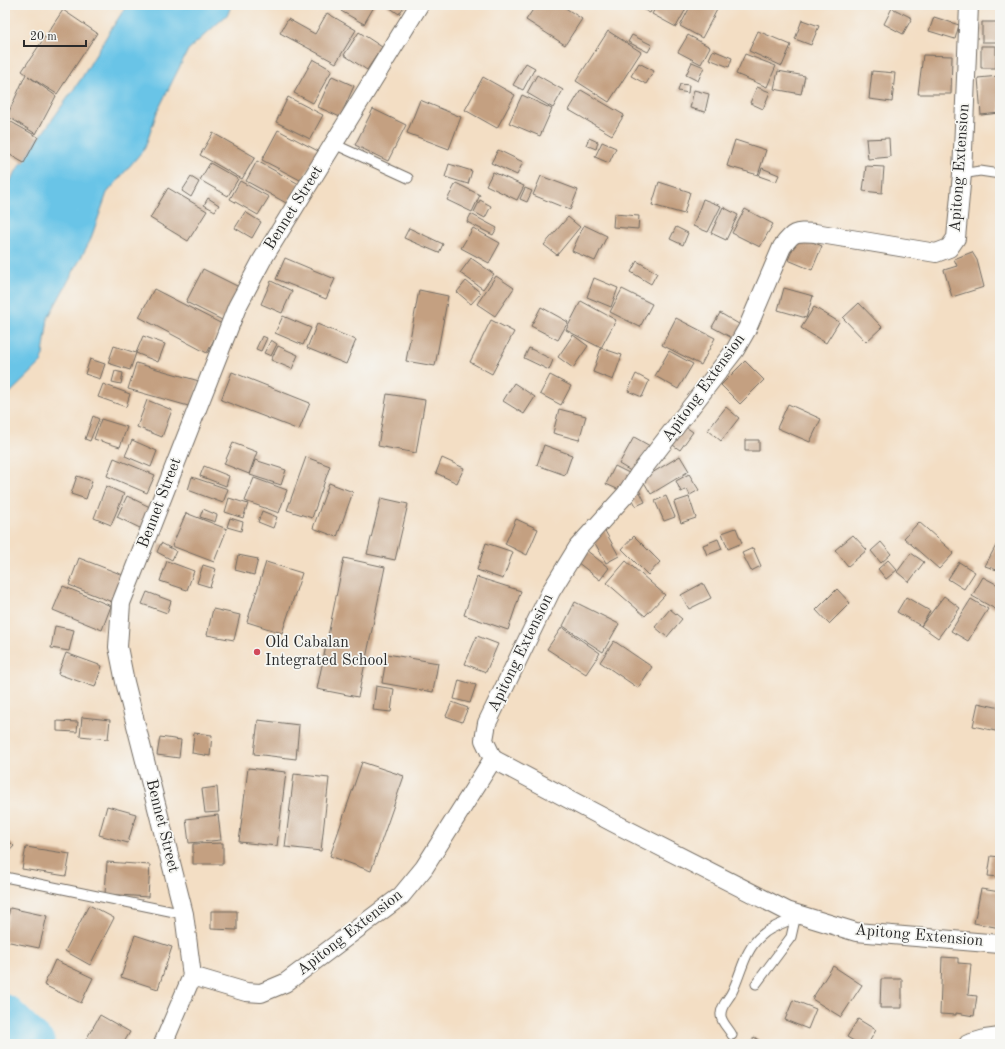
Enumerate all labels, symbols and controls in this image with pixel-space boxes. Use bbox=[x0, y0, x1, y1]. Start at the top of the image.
scale bar bbox=[24, 22, 86, 48]
text: 20 m bbox=[30, 31, 57, 43]
street label: Apitong Extension bbox=[948, 103, 973, 233]
street label: Bennet Street bbox=[262, 163, 326, 253]
street label: Apitong Extension bbox=[660, 331, 749, 445]
street label: Bennet Street bbox=[135, 455, 185, 550]
street label: Apitong Extension bbox=[486, 591, 557, 714]
place label: Old Cabalan Integrated School bbox=[265, 635, 388, 669]
marker: Old Cabalan Integrated School bbox=[252, 647, 262, 657]
street label: Bennet Street bbox=[143, 778, 181, 875]
street label: Apitong Extension bbox=[294, 887, 406, 979]
street label: Apitong Extension bbox=[854, 922, 984, 950]

